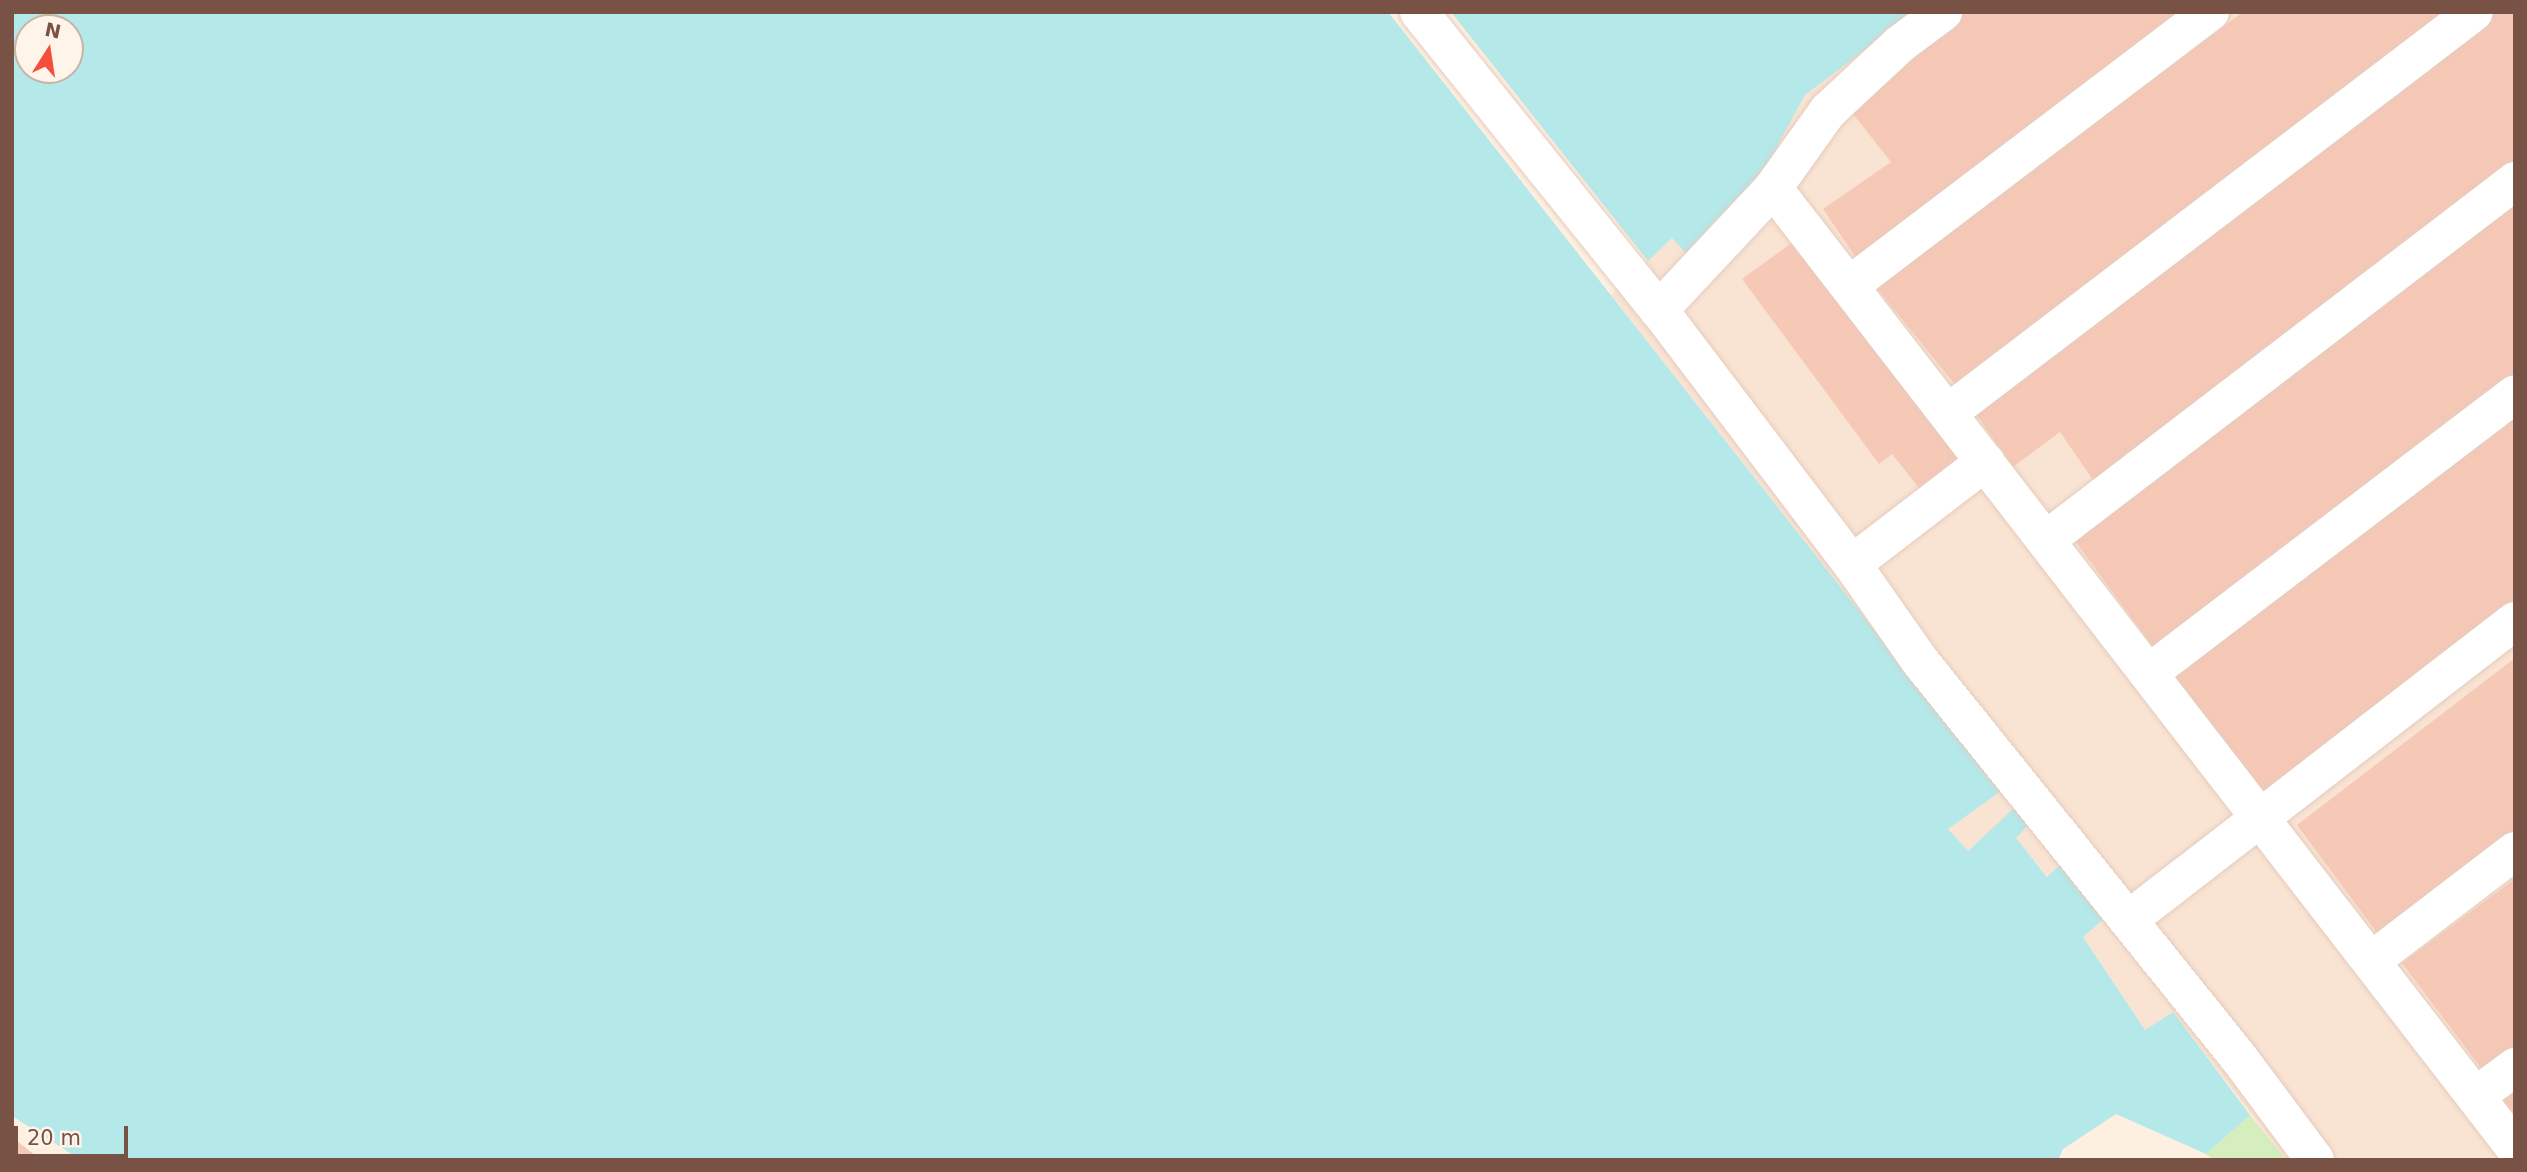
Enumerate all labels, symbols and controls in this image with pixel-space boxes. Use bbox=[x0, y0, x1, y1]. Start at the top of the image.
north arrow bbox=[14, 14, 84, 84]
text: N bbox=[43, 18, 63, 43]
scale bar bbox=[18, 1112, 131, 1156]
text: 20 m bbox=[27, 1126, 81, 1150]

